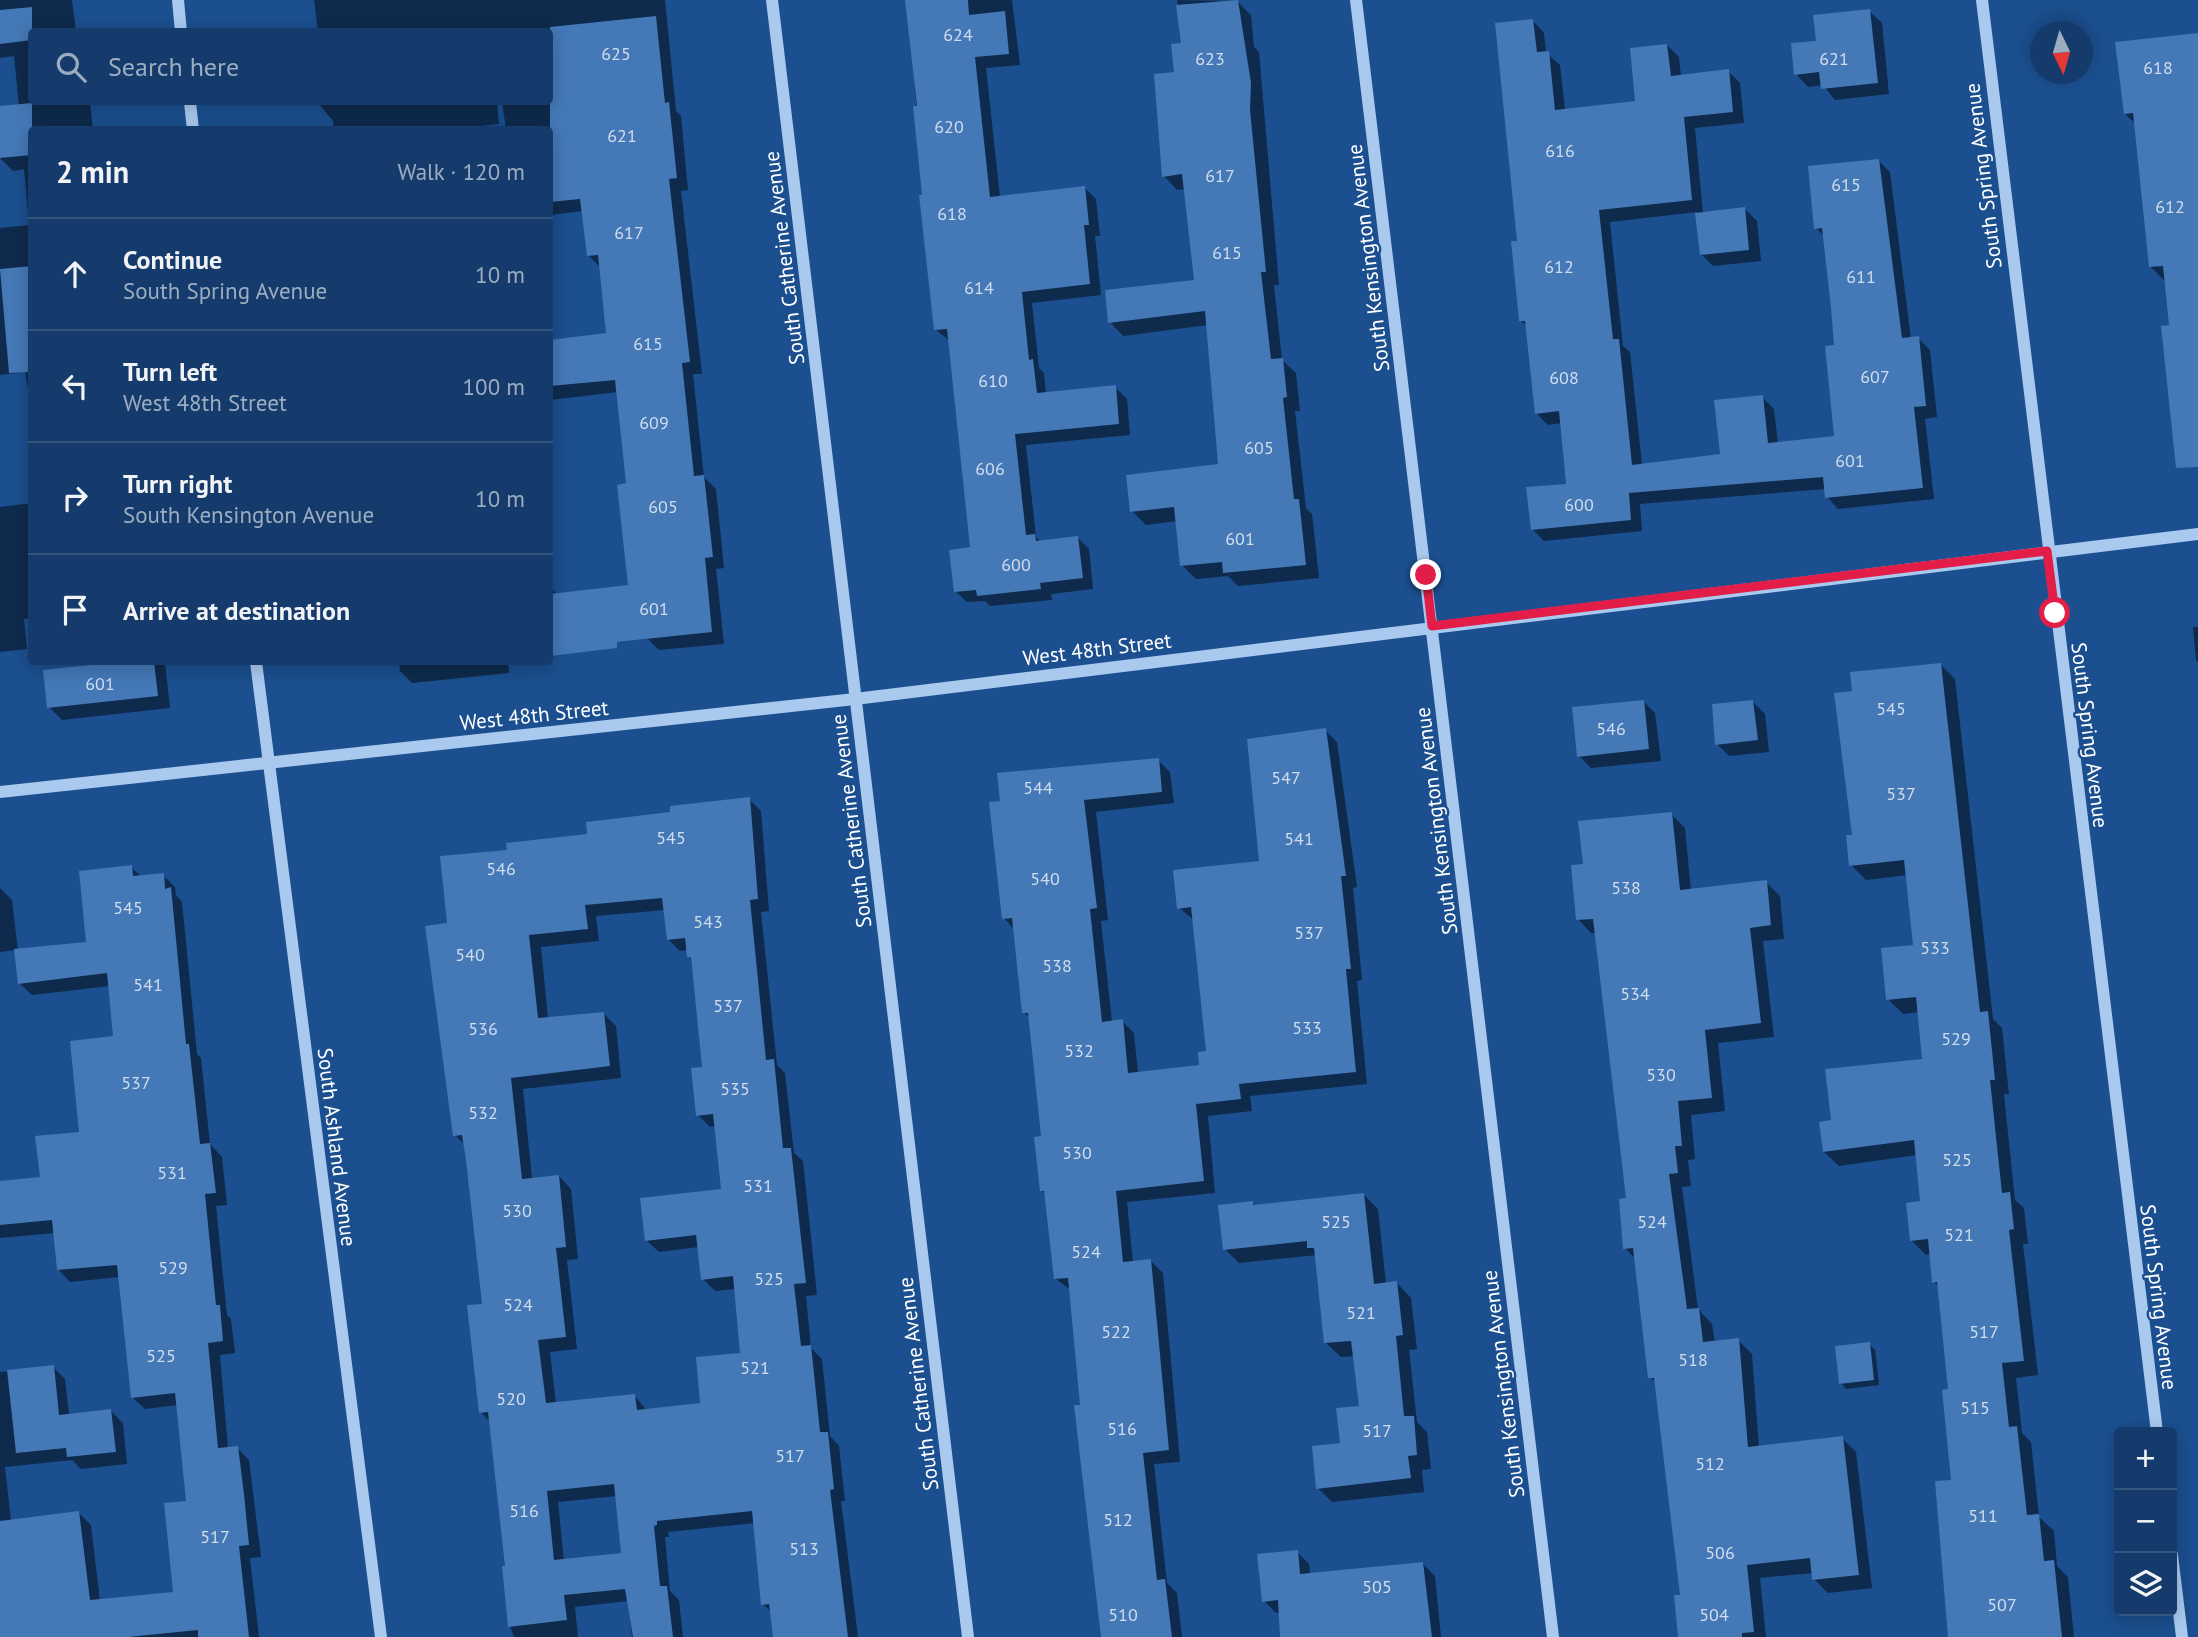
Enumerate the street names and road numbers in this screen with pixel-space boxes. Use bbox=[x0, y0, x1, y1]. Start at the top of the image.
street label: South Spring Avenue bbox=[1958, 82, 2008, 270]
street label: South Kensington Avenue bbox=[1341, 143, 1395, 373]
street label: South Catherine Avenue bbox=[758, 150, 810, 366]
street label: West 48th Street bbox=[1021, 626, 1173, 672]
street label: South Spring Avenue bbox=[2065, 641, 2115, 829]
street label: West 48th Street bbox=[458, 694, 610, 736]
street label: South Kensington Avenue bbox=[1409, 706, 1463, 936]
street label: South Catherine Avenue bbox=[825, 713, 877, 929]
street label: South Ashland Avenue bbox=[311, 1046, 363, 1248]
street label: South Spring Avenue bbox=[2134, 1203, 2184, 1391]
street label: South Kensington Avenue bbox=[1476, 1269, 1530, 1499]
street label: South Catherine Avenue bbox=[892, 1276, 944, 1492]

